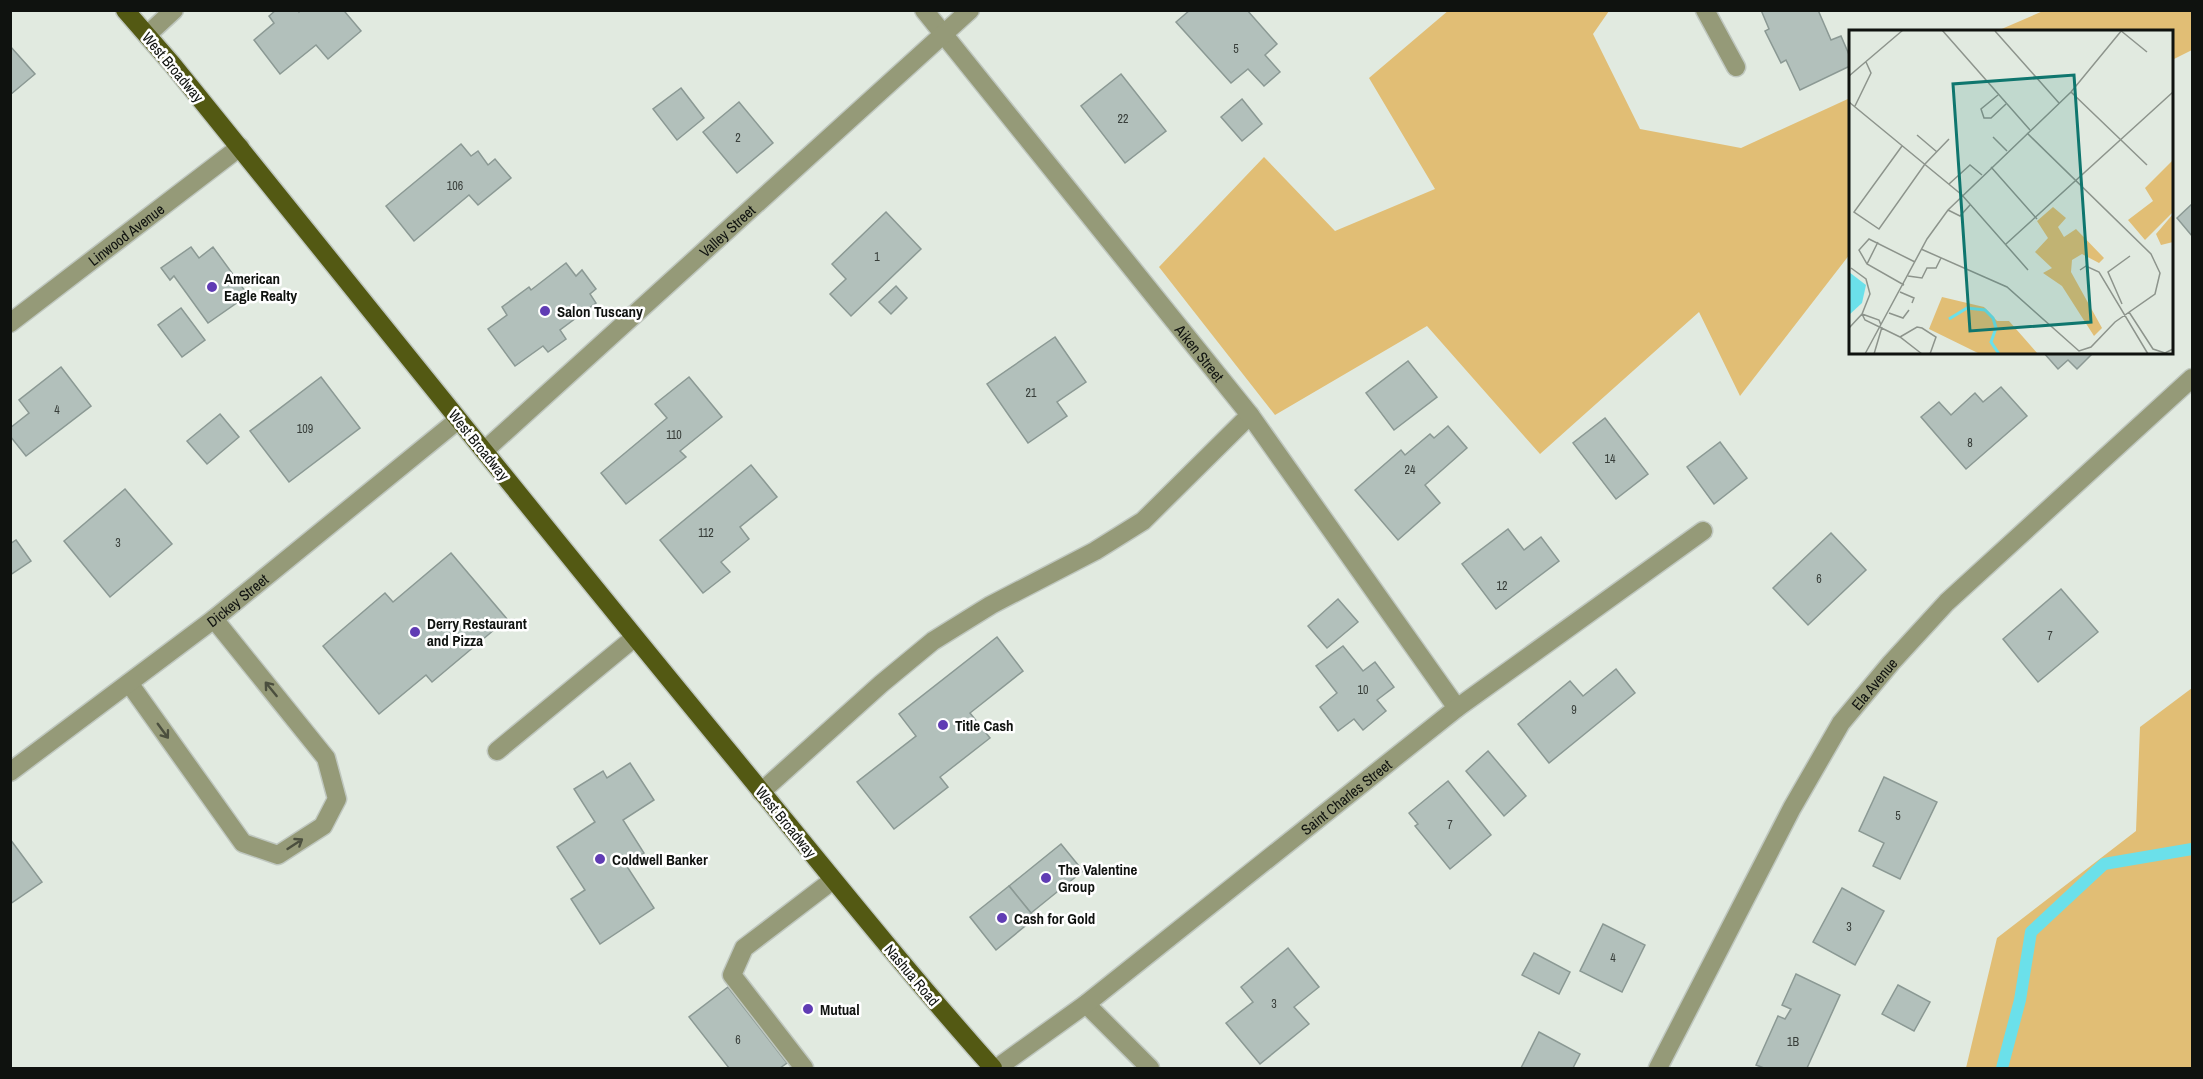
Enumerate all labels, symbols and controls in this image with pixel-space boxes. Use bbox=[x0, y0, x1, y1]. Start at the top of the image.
street label: West Broadway bbox=[137, 27, 209, 107]
inset map bbox=[1849, 30, 2173, 354]
house number: 5 bbox=[1233, 41, 1239, 57]
house number: 22 bbox=[1118, 111, 1128, 127]
house number: 2 bbox=[735, 130, 741, 146]
house number: 106 bbox=[447, 178, 463, 194]
street label: Linwood Avenue bbox=[84, 198, 169, 270]
street label: Valley Street bbox=[694, 199, 760, 262]
house number: 1 bbox=[874, 249, 880, 265]
place label: American Eagle Realty bbox=[224, 268, 297, 306]
marker: American Eagle Realty bbox=[205, 280, 219, 294]
place label: Salon Tuscany bbox=[557, 301, 643, 322]
marker: Salon Tuscany bbox=[538, 304, 552, 318]
street label: Aiken Street bbox=[1170, 319, 1230, 386]
house number: 21 bbox=[1026, 385, 1037, 401]
house number: 4 bbox=[54, 402, 60, 418]
street label: West Broadway bbox=[444, 405, 515, 486]
house number: 109 bbox=[297, 421, 313, 437]
house number: 110 bbox=[666, 427, 682, 443]
house number: 8 bbox=[1967, 435, 1973, 451]
house number: 14 bbox=[1605, 451, 1616, 467]
house number: 24 bbox=[1405, 462, 1416, 478]
house number: 112 bbox=[698, 525, 714, 541]
house number: 3 bbox=[115, 535, 121, 551]
street label: Dickey Street bbox=[202, 568, 273, 632]
house number: 6 bbox=[1816, 571, 1822, 587]
house number: 12 bbox=[1497, 578, 1507, 594]
place label: Derry Restaurant and Pizza bbox=[427, 613, 527, 651]
marker: Derry Restaurant and Pizza bbox=[408, 625, 422, 639]
house number: 7 bbox=[2047, 628, 2053, 644]
street label: Ela Avenue bbox=[1846, 653, 1902, 714]
one-way arrow bbox=[264, 681, 277, 697]
house number: 10 bbox=[1358, 682, 1368, 698]
house number: 9 bbox=[1571, 702, 1577, 718]
place label: Title Cash bbox=[955, 715, 1014, 736]
marker: Title Cash bbox=[936, 718, 950, 732]
one-way arrow bbox=[157, 722, 169, 738]
street label: Saint Charles Street bbox=[1296, 754, 1396, 839]
street label: West Broadway bbox=[751, 782, 822, 863]
house number: 5 bbox=[1895, 808, 1901, 824]
house number: 7 bbox=[1447, 817, 1453, 833]
one-way arrow bbox=[286, 838, 303, 850]
place label: Coldwell Banker bbox=[612, 849, 708, 870]
marker: Coldwell Banker bbox=[593, 852, 607, 866]
place label: The Valentine Group bbox=[1058, 859, 1137, 897]
marker: The Valentine Group bbox=[1039, 871, 1053, 885]
place label: Cash for Gold bbox=[1014, 908, 1095, 929]
marker: Cash for Gold bbox=[995, 911, 1009, 925]
house number: 3 bbox=[1846, 919, 1852, 935]
street label: Nashua Road bbox=[880, 939, 944, 1011]
house number: 4 bbox=[1610, 950, 1616, 966]
house number: 3 bbox=[1271, 996, 1277, 1012]
place label: Mutual bbox=[820, 999, 860, 1020]
marker: Mutual bbox=[801, 1002, 815, 1016]
house number: 6 bbox=[735, 1032, 741, 1048]
house number: 1B bbox=[1787, 1034, 1799, 1050]

